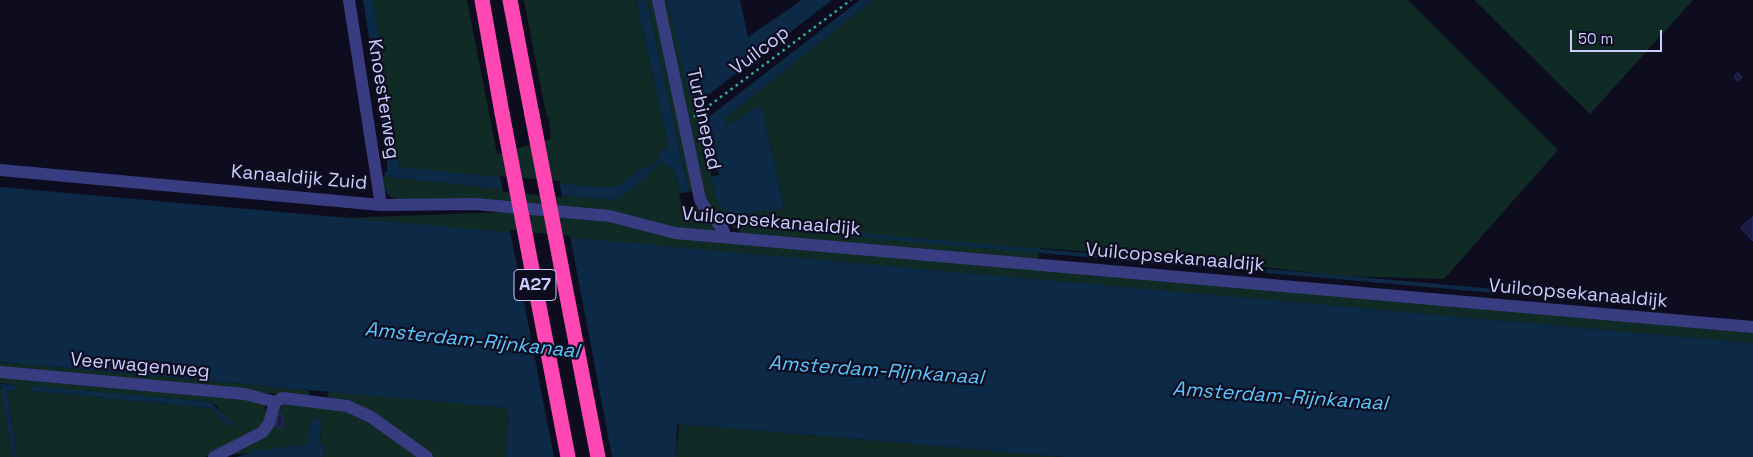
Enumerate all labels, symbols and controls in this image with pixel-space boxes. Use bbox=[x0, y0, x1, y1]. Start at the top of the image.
scale bar bbox=[1573, 20, 1666, 52]
street label: Vuilcop bbox=[726, 21, 794, 81]
text: 50 m bbox=[1578, 29, 1613, 48]
street label: Knoesterweg bbox=[362, 37, 404, 161]
street label: Turbinepad bbox=[681, 66, 725, 172]
street label: Kanaaldijk Zuid bbox=[230, 161, 368, 195]
street label: Vuilcopsekanaaldijk bbox=[680, 203, 862, 241]
street label: Vuilcopsekanaaldijk bbox=[1084, 239, 1266, 277]
road number: A27 bbox=[514, 270, 556, 300]
street label: Vuilcopsekanaaldijk bbox=[1487, 275, 1669, 313]
water label: Amsterdam-Rijnkanaal bbox=[364, 318, 580, 364]
street label: Veerwagenweg bbox=[69, 349, 211, 383]
water label: Amsterdam-Rijnkanaal bbox=[768, 352, 984, 390]
water label: Amsterdam-Rijnkanaal bbox=[1172, 378, 1388, 416]

